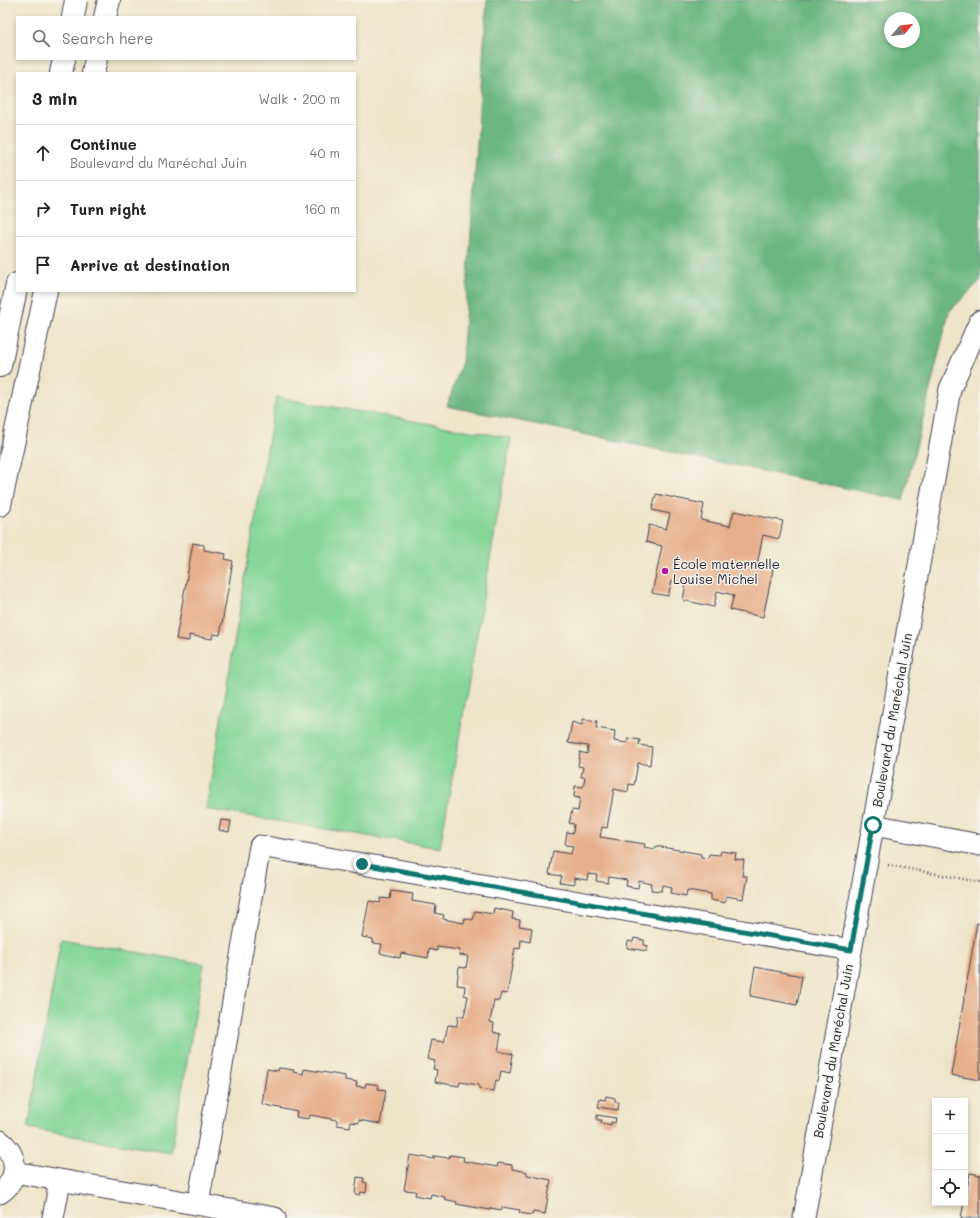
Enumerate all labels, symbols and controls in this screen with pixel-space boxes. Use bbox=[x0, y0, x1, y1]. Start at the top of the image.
north arrow bbox=[884, 12, 920, 48]
search box bbox=[16, 16, 356, 60]
icon: search bbox=[30, 27, 52, 49]
text: Search here bbox=[62, 28, 153, 48]
text: 3 min bbox=[32, 87, 77, 109]
text: Walk · 200 m bbox=[259, 90, 340, 107]
text: Continue bbox=[70, 134, 137, 154]
icon: ahead bbox=[32, 142, 54, 164]
text: 40 m bbox=[310, 144, 340, 161]
text: Boulevard du Maréchal Juin bbox=[70, 154, 247, 171]
icon: right bbox=[32, 198, 54, 220]
text: Turn right bbox=[70, 199, 147, 219]
text: 160 m bbox=[304, 200, 340, 217]
icon: arrive bbox=[32, 254, 54, 276]
text: Arrive at destination bbox=[70, 255, 230, 275]
place label: École maternelle Louise Michel bbox=[673, 555, 780, 587]
marker: École maternelle Louise Michel bbox=[660, 566, 670, 576]
street label: Boulevard du Maréchal Juin bbox=[868, 631, 915, 808]
route start bbox=[864, 816, 882, 834]
route end bbox=[353, 855, 371, 873]
street label: Boulevard du Maréchal Juin bbox=[809, 962, 856, 1139]
map controls bbox=[932, 1098, 968, 1206]
button: + bbox=[932, 1098, 968, 1134]
button: − bbox=[932, 1134, 968, 1170]
button: locate bbox=[932, 1170, 968, 1206]

